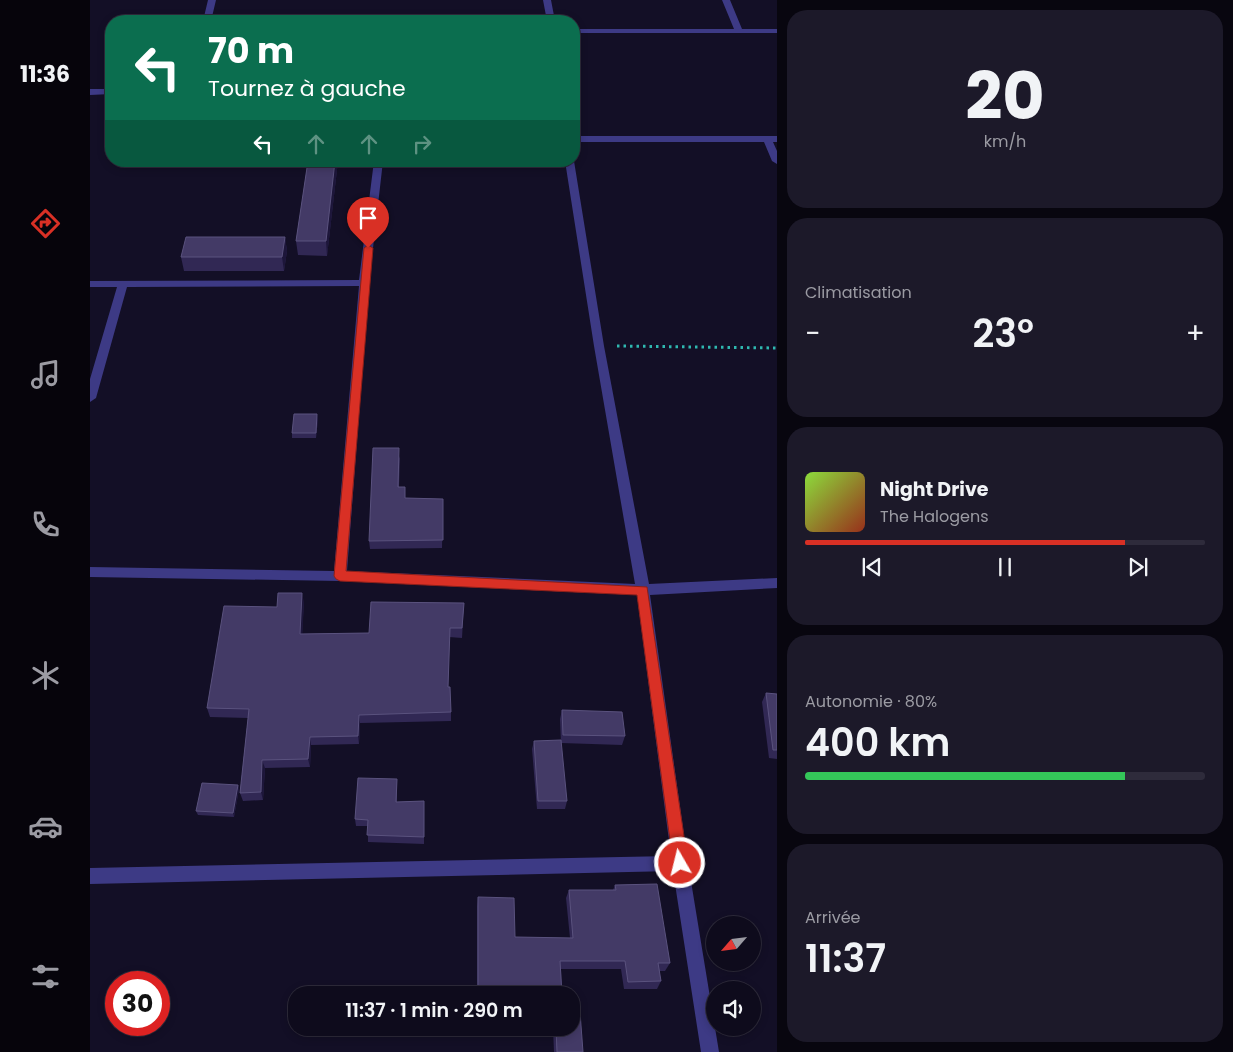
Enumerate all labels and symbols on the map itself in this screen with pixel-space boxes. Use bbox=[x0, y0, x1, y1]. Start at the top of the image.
pin bbox=[347, 197, 389, 248]
position arrow bbox=[653, 836, 705, 888]
north arrow bbox=[706, 916, 761, 971]
speed limit sign: 30 bbox=[105, 971, 170, 1036]

